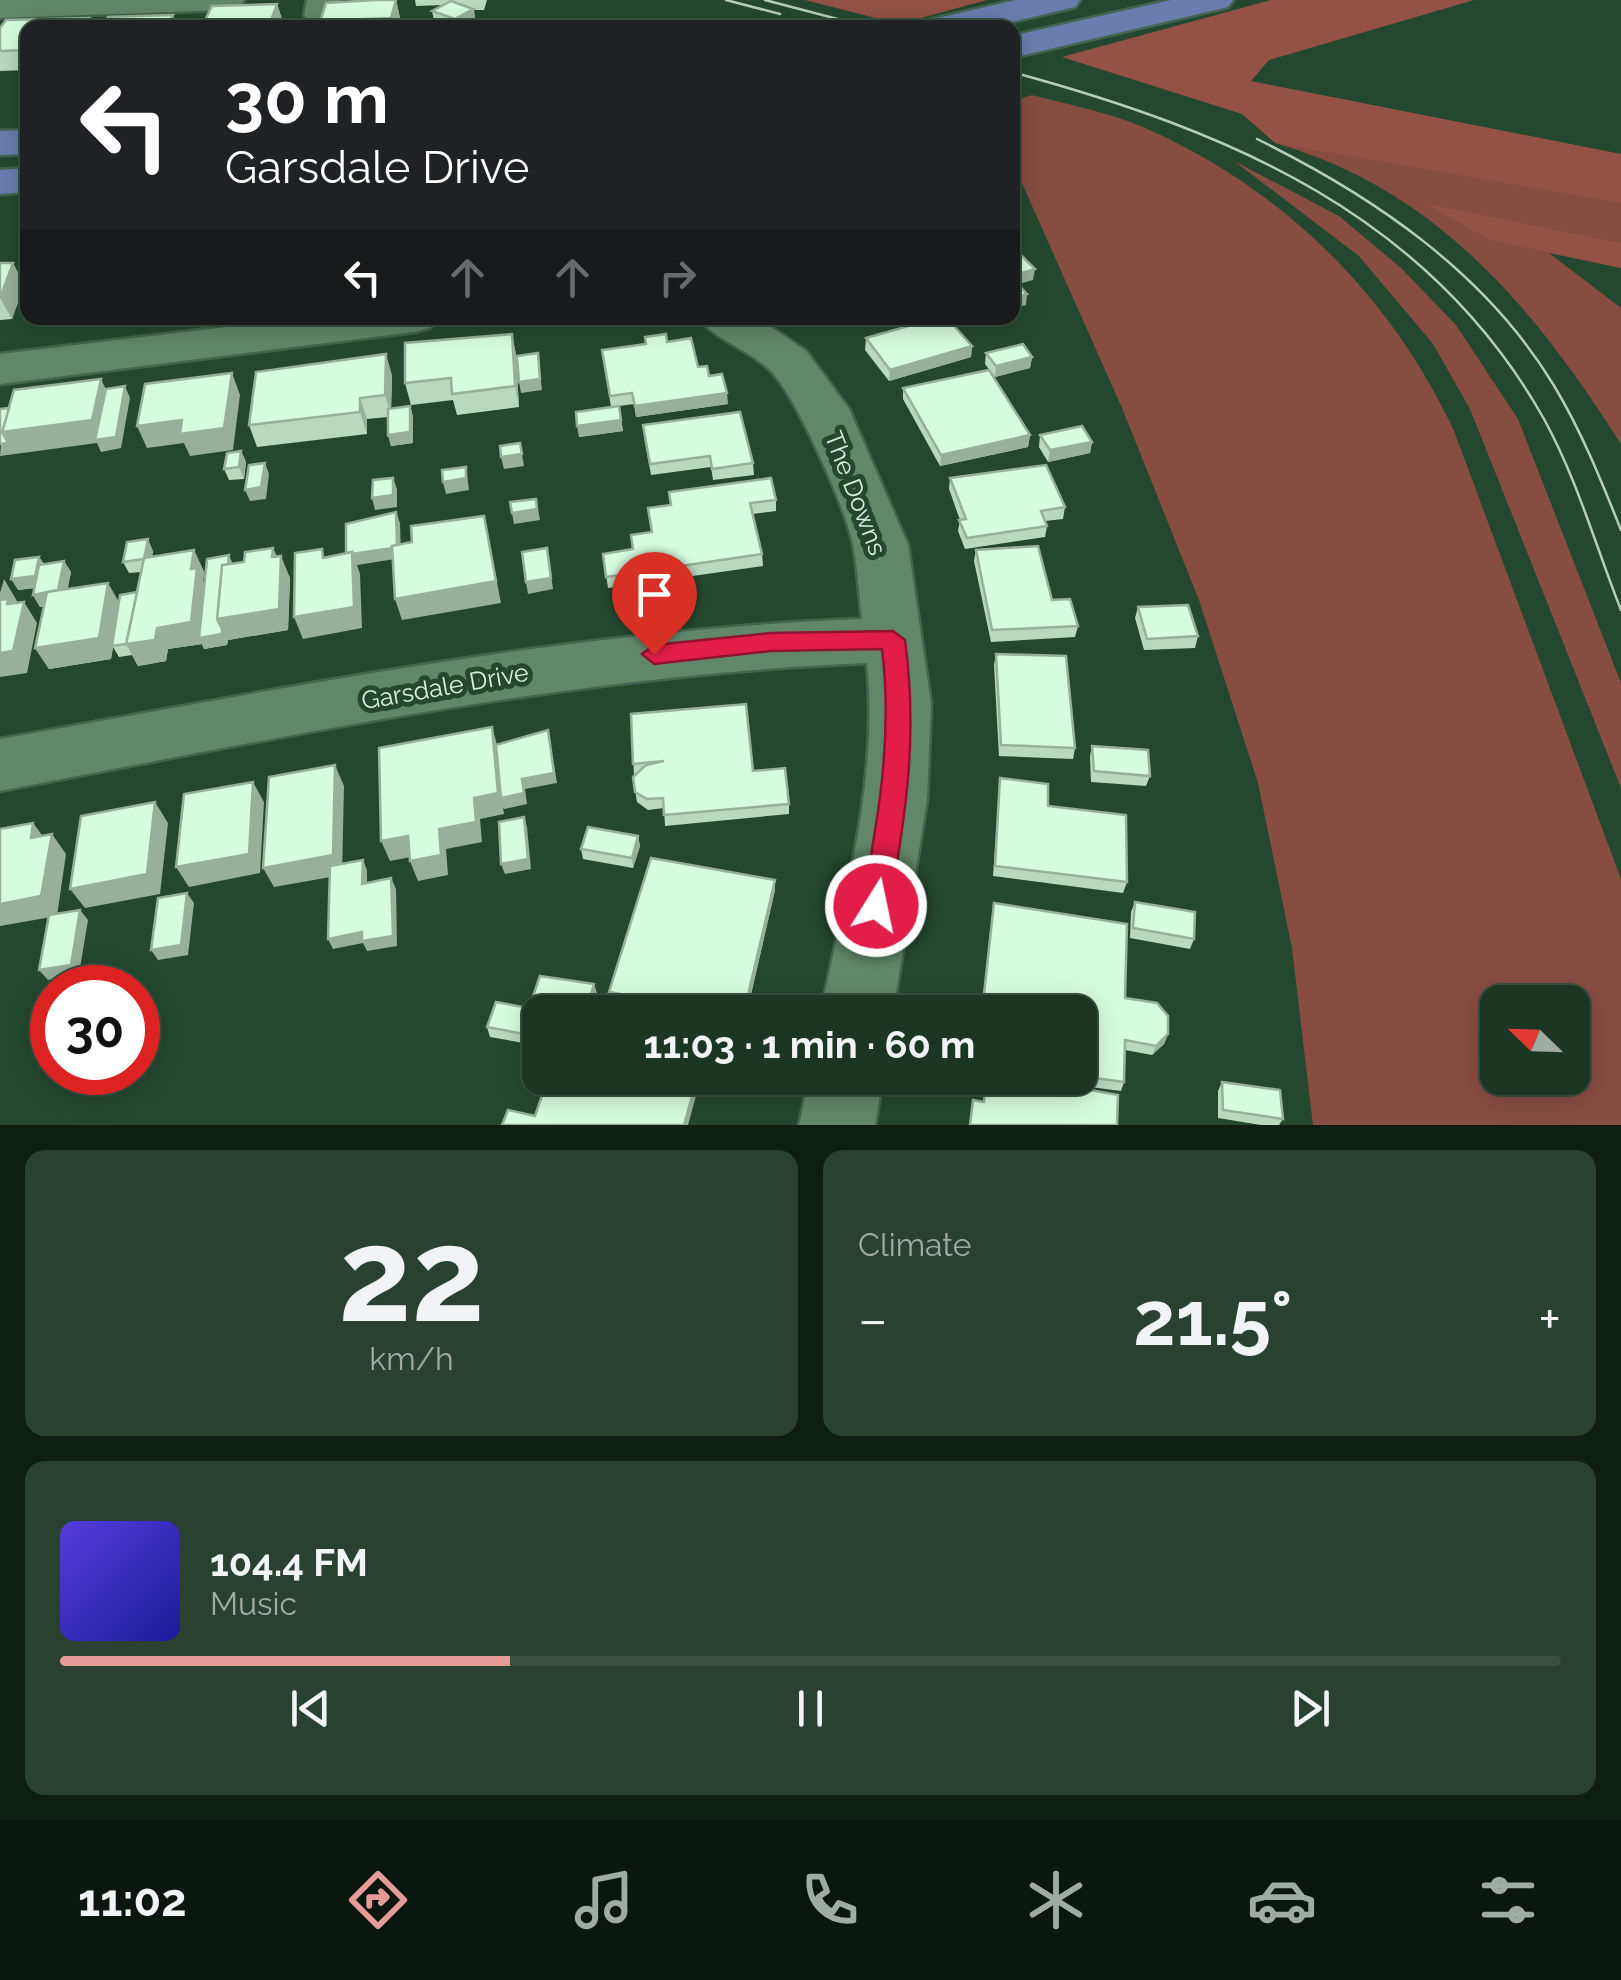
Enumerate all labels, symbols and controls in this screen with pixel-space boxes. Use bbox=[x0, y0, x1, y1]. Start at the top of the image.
text: 30 m bbox=[225, 57, 389, 139]
icon: left bbox=[60, 60, 190, 190]
text: Garsdale Drive bbox=[225, 141, 529, 194]
icon: left bbox=[335, 250, 390, 305]
icon: ahead bbox=[440, 250, 495, 305]
icon: ahead bbox=[545, 250, 600, 305]
icon: right bbox=[650, 250, 705, 305]
street label: The Downs bbox=[819, 427, 893, 559]
pin bbox=[612, 552, 697, 655]
icon: arrive bbox=[627, 567, 682, 622]
street label: Garsdale Drive bbox=[359, 657, 531, 715]
position arrow bbox=[824, 854, 928, 958]
speed limit sign: 30 bbox=[30, 965, 160, 1095]
north arrow bbox=[1480, 985, 1590, 1095]
map controls bbox=[1480, 985, 1590, 1095]
text: 11:03 · 1 min · 60 m bbox=[644, 1022, 975, 1067]
text: 22 bbox=[338, 1199, 485, 1351]
text: Climate bbox=[858, 1226, 972, 1263]
text: 21.5° bbox=[1133, 1274, 1292, 1363]
text: − bbox=[858, 1287, 888, 1352]
text: + bbox=[1538, 1287, 1561, 1352]
text: km/h bbox=[369, 1340, 454, 1377]
text: 104.4 FM bbox=[210, 1540, 368, 1585]
text: Music bbox=[210, 1585, 297, 1622]
icon: previous bbox=[283, 1681, 338, 1736]
icon: pause bbox=[783, 1681, 838, 1736]
icon: next bbox=[1283, 1681, 1338, 1736]
icon: directions bbox=[343, 1865, 413, 1935]
icon: music bbox=[569, 1865, 639, 1935]
icon: phone bbox=[795, 1865, 865, 1935]
icon: climate bbox=[1021, 1865, 1091, 1935]
icon: car bbox=[1247, 1865, 1317, 1935]
icon: filters bbox=[1473, 1865, 1543, 1935]
text: 11:02 bbox=[78, 1874, 187, 1927]

